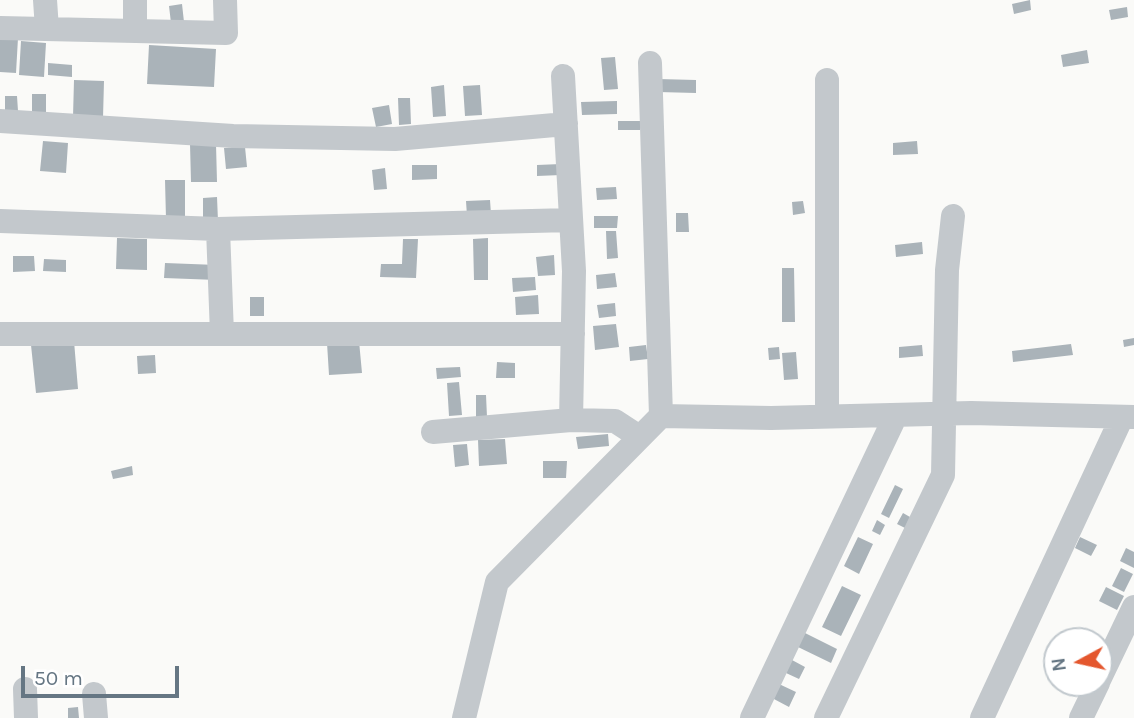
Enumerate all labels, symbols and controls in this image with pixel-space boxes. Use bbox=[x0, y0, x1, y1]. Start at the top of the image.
north arrow bbox=[1043, 627, 1113, 697]
scale bar bbox=[24, 652, 182, 696]
text: N bbox=[1047, 656, 1071, 673]
text: 50 m bbox=[34, 666, 83, 690]

